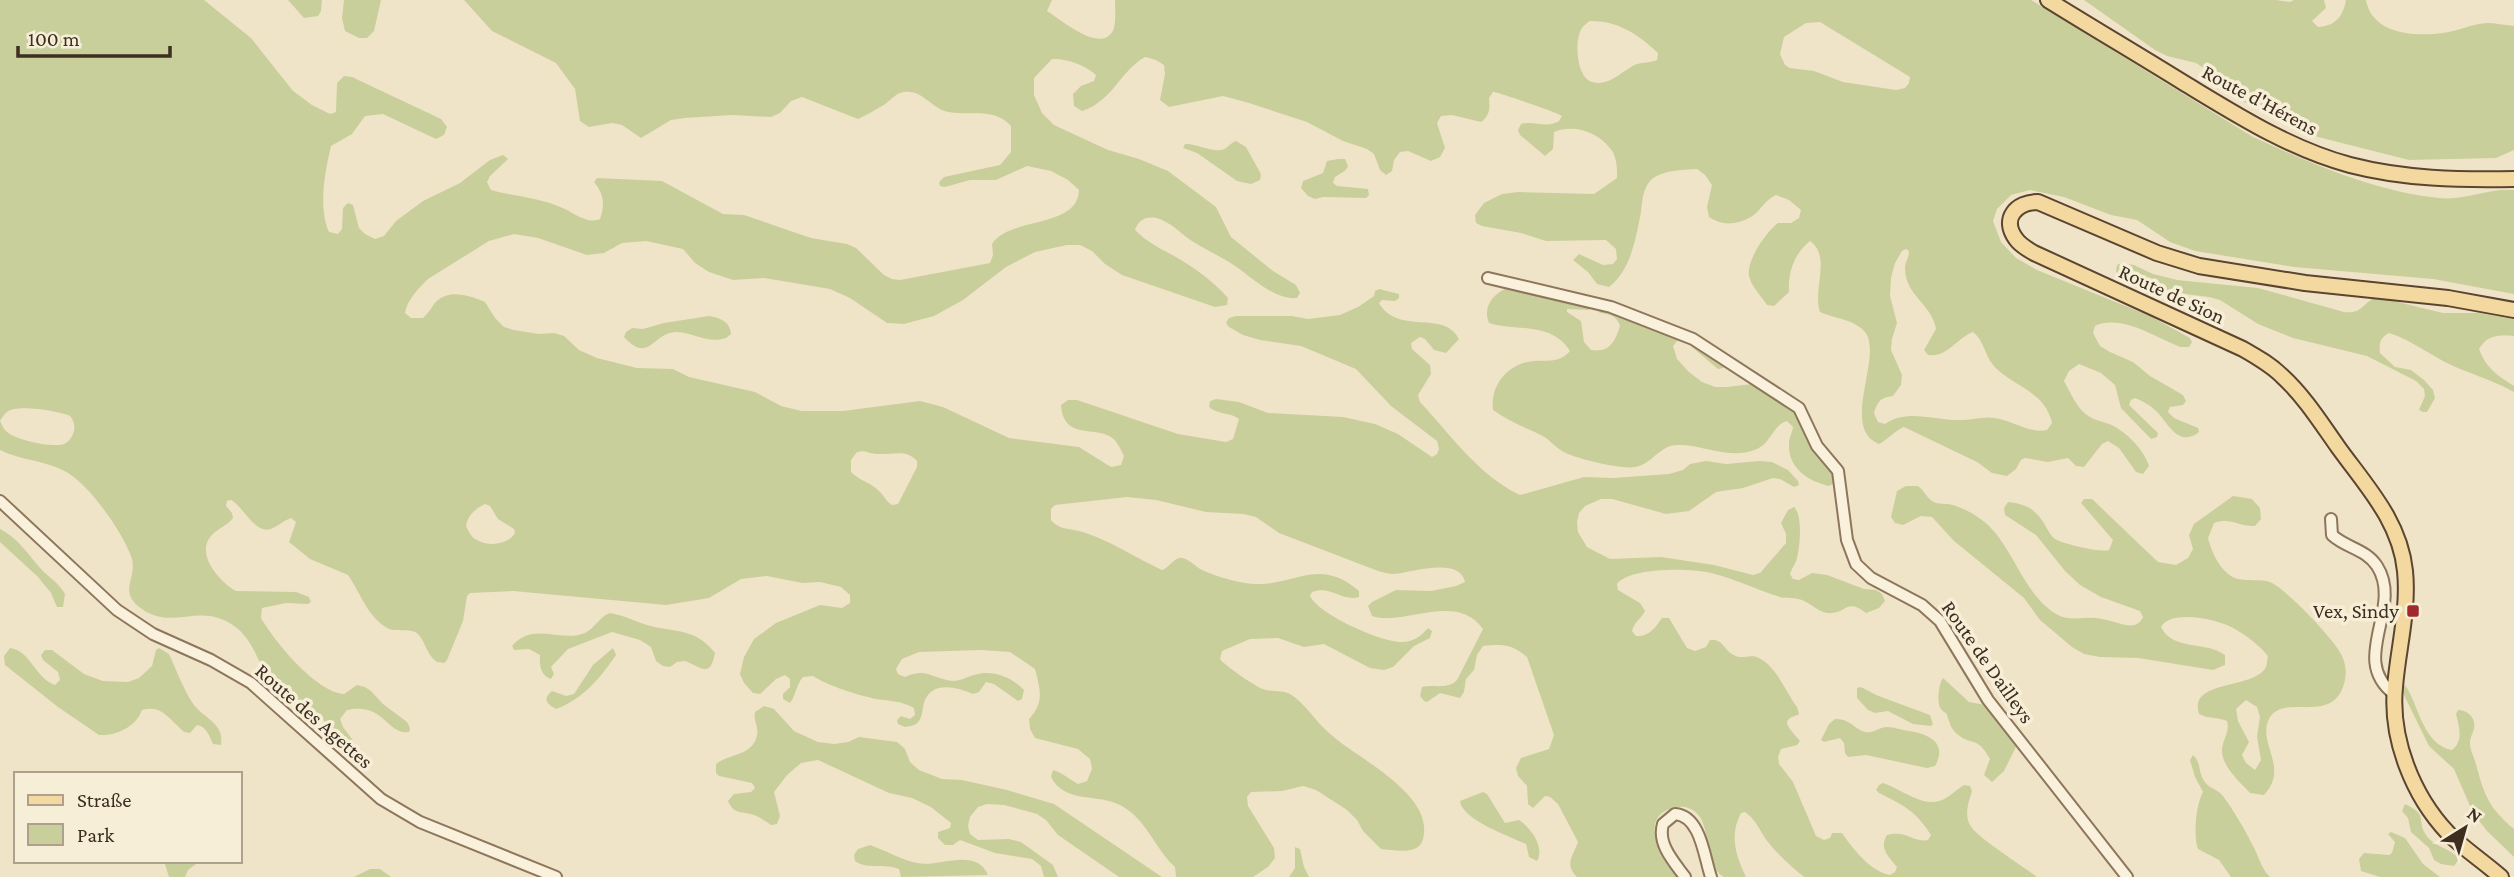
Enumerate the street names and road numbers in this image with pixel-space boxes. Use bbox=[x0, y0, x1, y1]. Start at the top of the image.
street label: Route d'Hérens bbox=[2198, 59, 2322, 141]
street label: Route de Sion bbox=[2115, 259, 2229, 329]
street label: Route de Dailleys bbox=[1937, 596, 2039, 728]
street label: Route des Agettes bbox=[250, 658, 378, 774]

